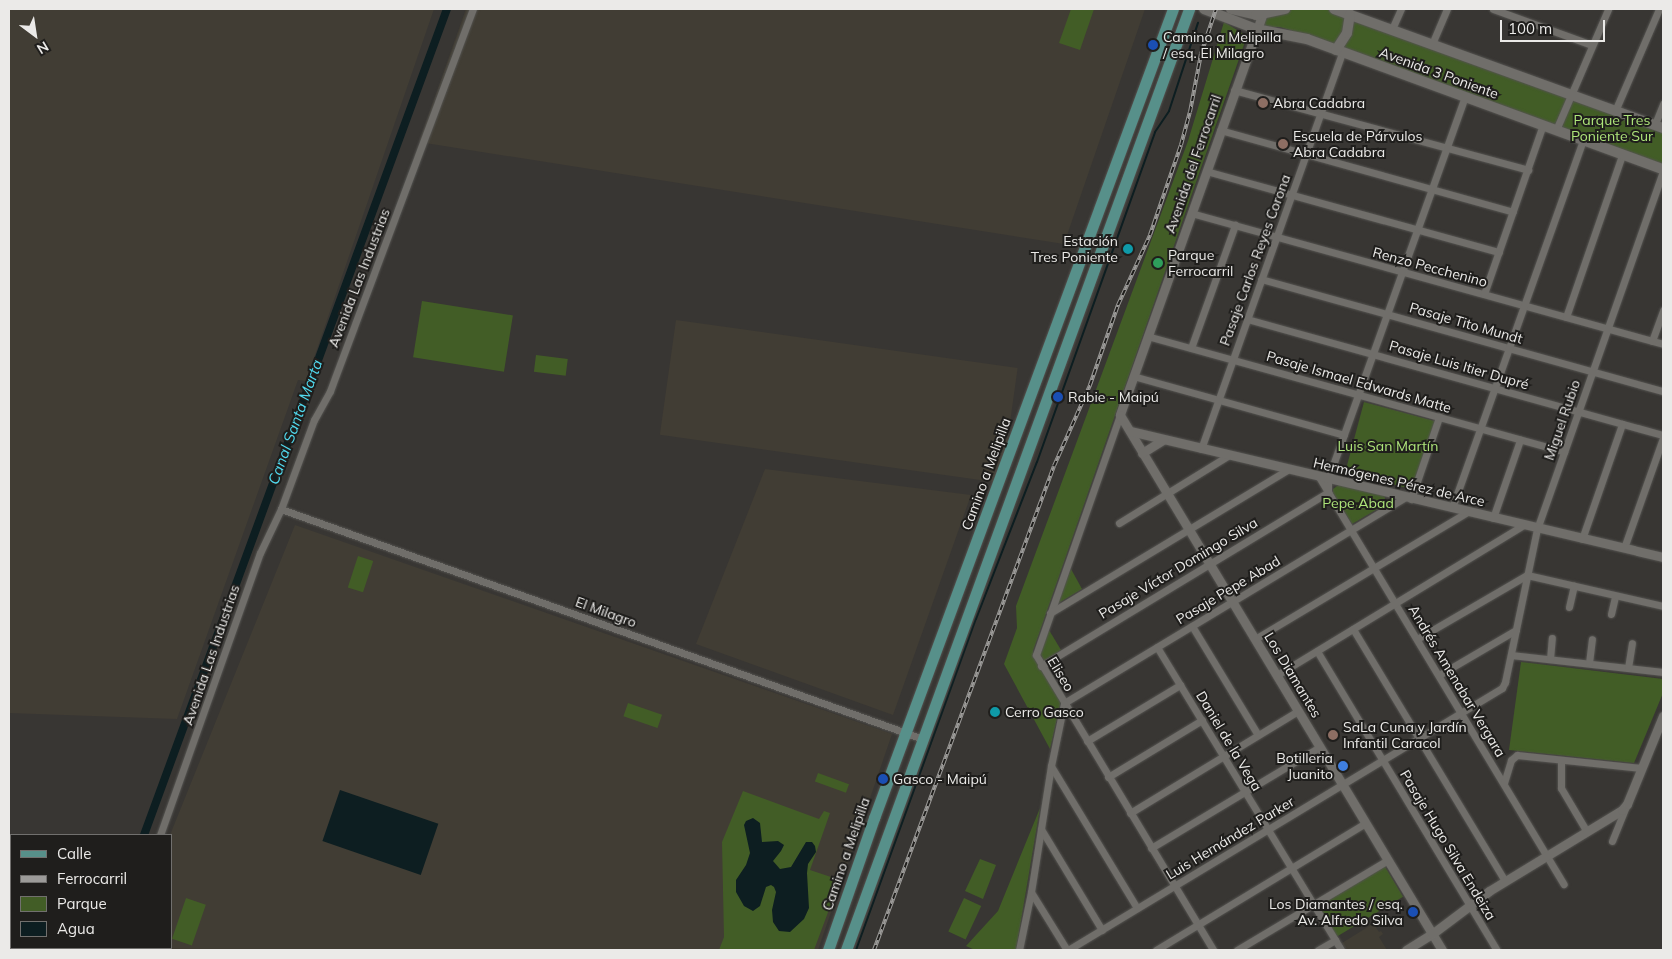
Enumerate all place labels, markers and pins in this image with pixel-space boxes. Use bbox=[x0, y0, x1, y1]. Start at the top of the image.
place label: Camino a Melipilla / esq. El Milagro bbox=[1163, 29, 1281, 62]
marker: Camino a Melipilla / esq. El Milagro bbox=[1147, 39, 1159, 51]
place label: Abra Cadabra bbox=[1273, 95, 1365, 111]
marker: Abra Cadabra bbox=[1257, 97, 1269, 109]
place label: Escuela de Párvulos Abra Cadabra bbox=[1293, 128, 1423, 160]
marker: Escuela de Párvulos Abra Cadabra bbox=[1277, 138, 1289, 150]
place label: Estación Tres Poniente bbox=[1031, 233, 1118, 266]
marker: Estación Tres Poniente bbox=[1122, 243, 1134, 255]
place label: Parque Ferrocarril bbox=[1168, 247, 1233, 280]
marker: Parque Ferrocarril bbox=[1152, 257, 1164, 269]
place label: Rabie - Maipú bbox=[1068, 389, 1159, 405]
marker: Rabie - Maipú bbox=[1052, 391, 1064, 403]
place label: Cerro Gasco bbox=[1005, 704, 1084, 720]
marker: Cerro Gasco bbox=[989, 706, 1001, 718]
place label: SaLa Cuna y Jardín Infantil Caracol bbox=[1343, 719, 1467, 752]
marker: SaLa Cuna y Jardín Infantil Caracol bbox=[1327, 729, 1339, 741]
place label: Botilleria Juanito bbox=[1276, 750, 1333, 782]
marker: Botilleria Juanito bbox=[1337, 760, 1349, 772]
place label: Gasco - Maipú bbox=[893, 771, 987, 787]
marker: Gasco - Maipú bbox=[877, 773, 889, 785]
place label: Los Diamantes / esq. Av. Alfredo Silva bbox=[1269, 896, 1403, 929]
marker: Los Diamantes / esq. Av. Alfredo Silva bbox=[1407, 906, 1419, 918]

